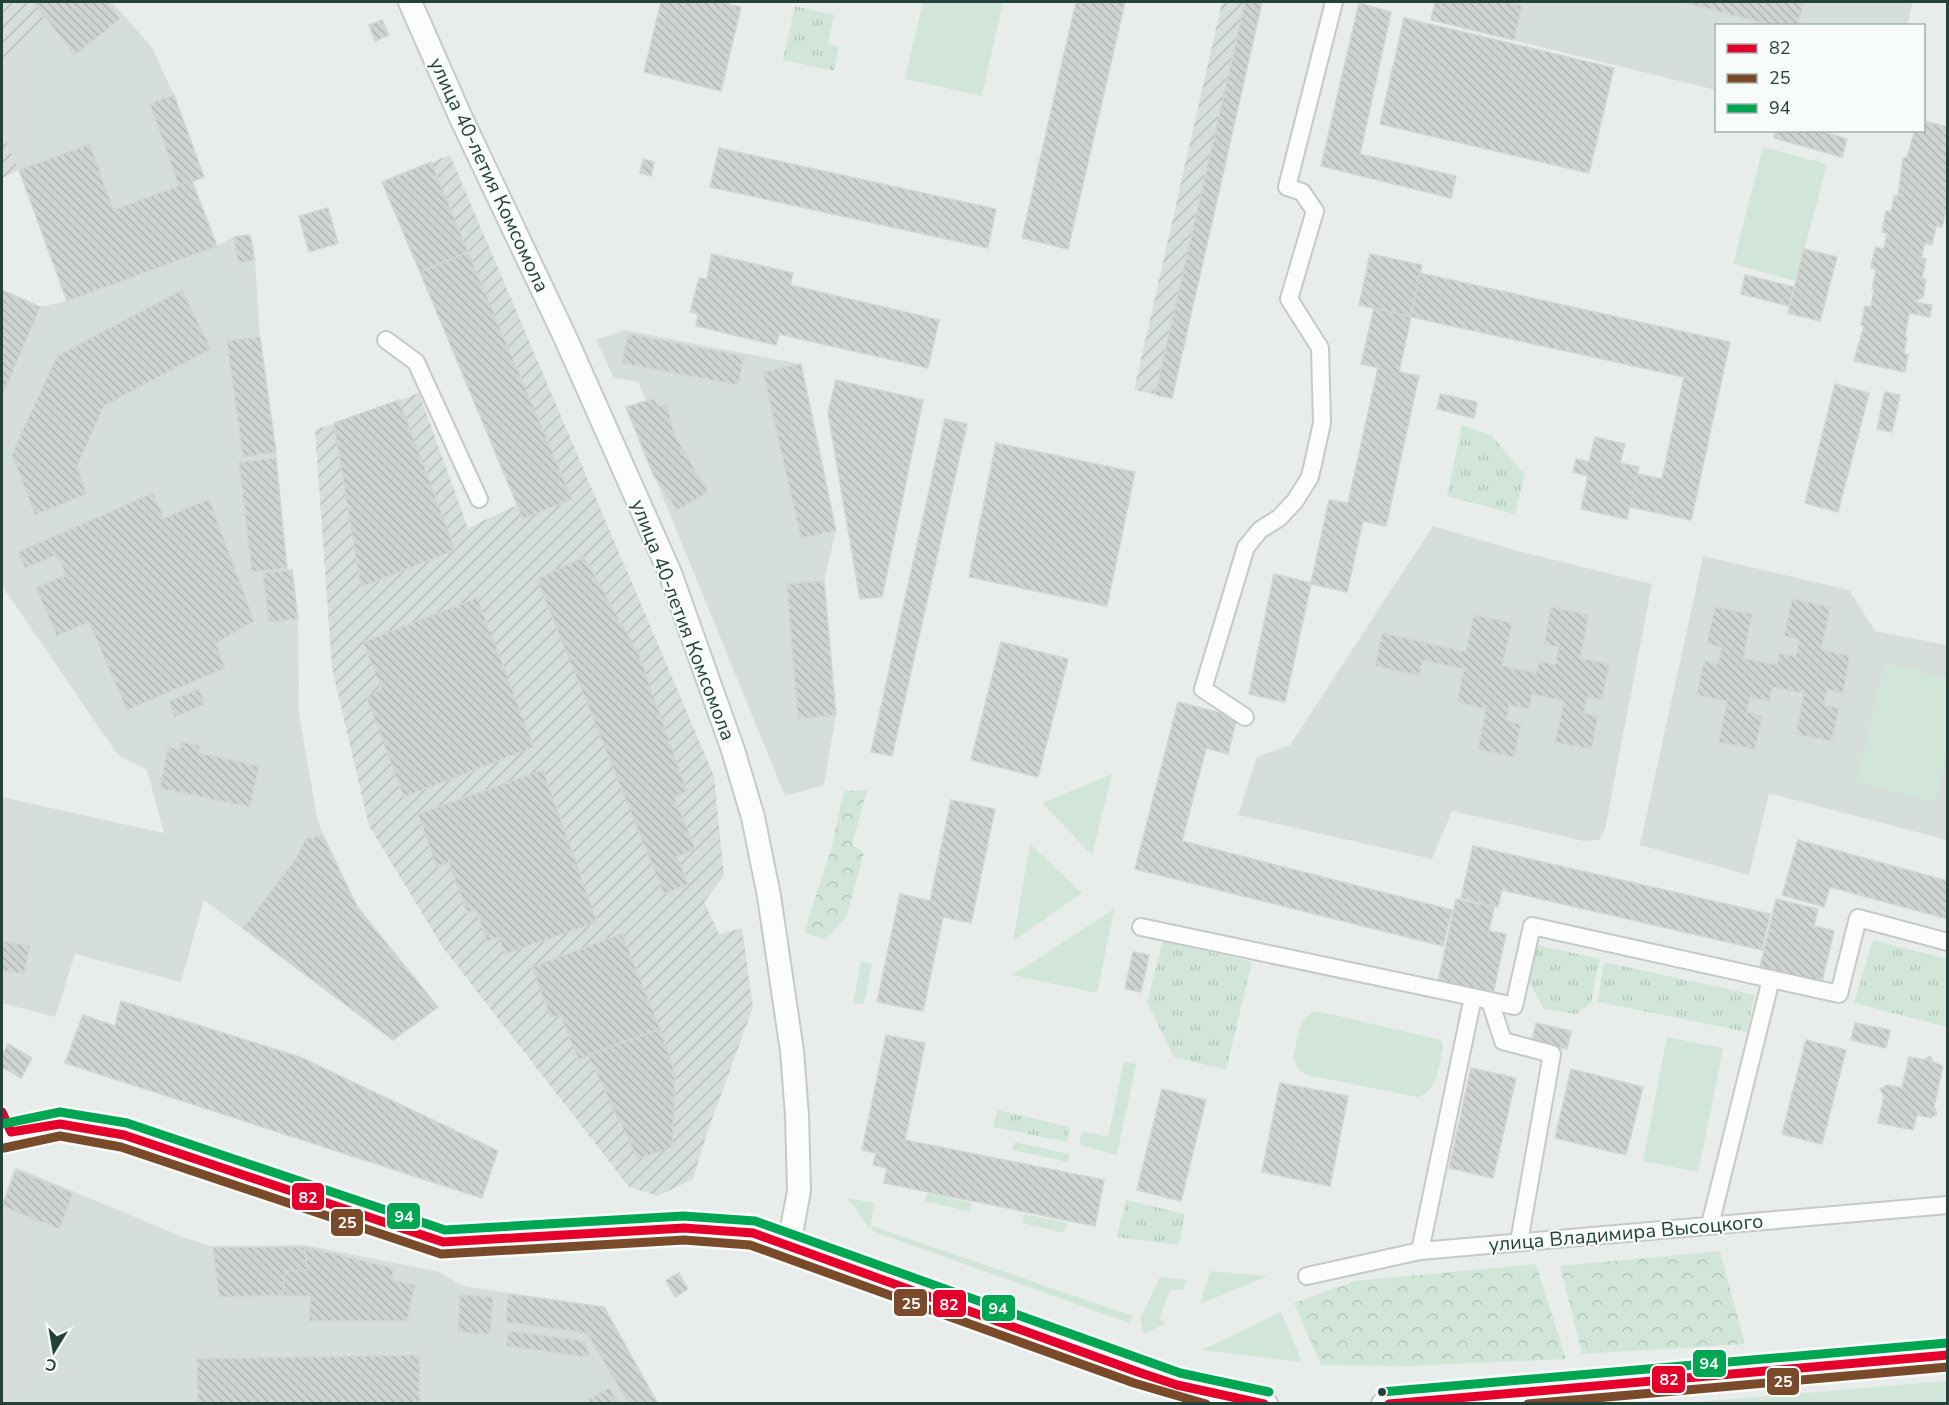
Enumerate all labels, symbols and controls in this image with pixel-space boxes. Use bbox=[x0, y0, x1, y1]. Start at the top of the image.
legend bbox=[1715, 24, 1925, 132]
text: 82 bbox=[1769, 36, 1791, 60]
street label: улица 40-летия Комсомола bbox=[423, 53, 555, 297]
text: 25 bbox=[1769, 66, 1791, 90]
text: 94 bbox=[1769, 96, 1791, 120]
street label: улица 40-летия Комсомола bbox=[625, 496, 741, 744]
line badge: 82 bbox=[291, 1182, 325, 1211]
text: 82 bbox=[298, 1187, 318, 1209]
line badge: 94 bbox=[386, 1202, 421, 1230]
text: 94 bbox=[394, 1206, 414, 1228]
line badge: 25 bbox=[330, 1208, 364, 1237]
street label: улица Владимира Высоцкого bbox=[1488, 1208, 1764, 1258]
text: 25 bbox=[337, 1212, 357, 1234]
line badge: 25 bbox=[893, 1288, 928, 1317]
line badge: 82 bbox=[932, 1289, 967, 1318]
text: 25 bbox=[901, 1293, 921, 1315]
text: 82 bbox=[939, 1294, 959, 1316]
line badge: 94 bbox=[981, 1294, 1016, 1322]
text: 94 bbox=[988, 1298, 1008, 1320]
north arrow bbox=[24, 1321, 84, 1381]
line badge: 94 bbox=[1692, 1349, 1727, 1378]
text: С bbox=[44, 1353, 59, 1377]
text: 94 bbox=[1699, 1353, 1719, 1375]
line badge: 82 bbox=[1651, 1365, 1686, 1394]
line badge: 25 bbox=[1766, 1367, 1800, 1396]
text: 82 bbox=[1659, 1369, 1679, 1391]
text: 25 bbox=[1773, 1371, 1793, 1393]
unlabelled marker bbox=[1376, 1386, 1388, 1398]

